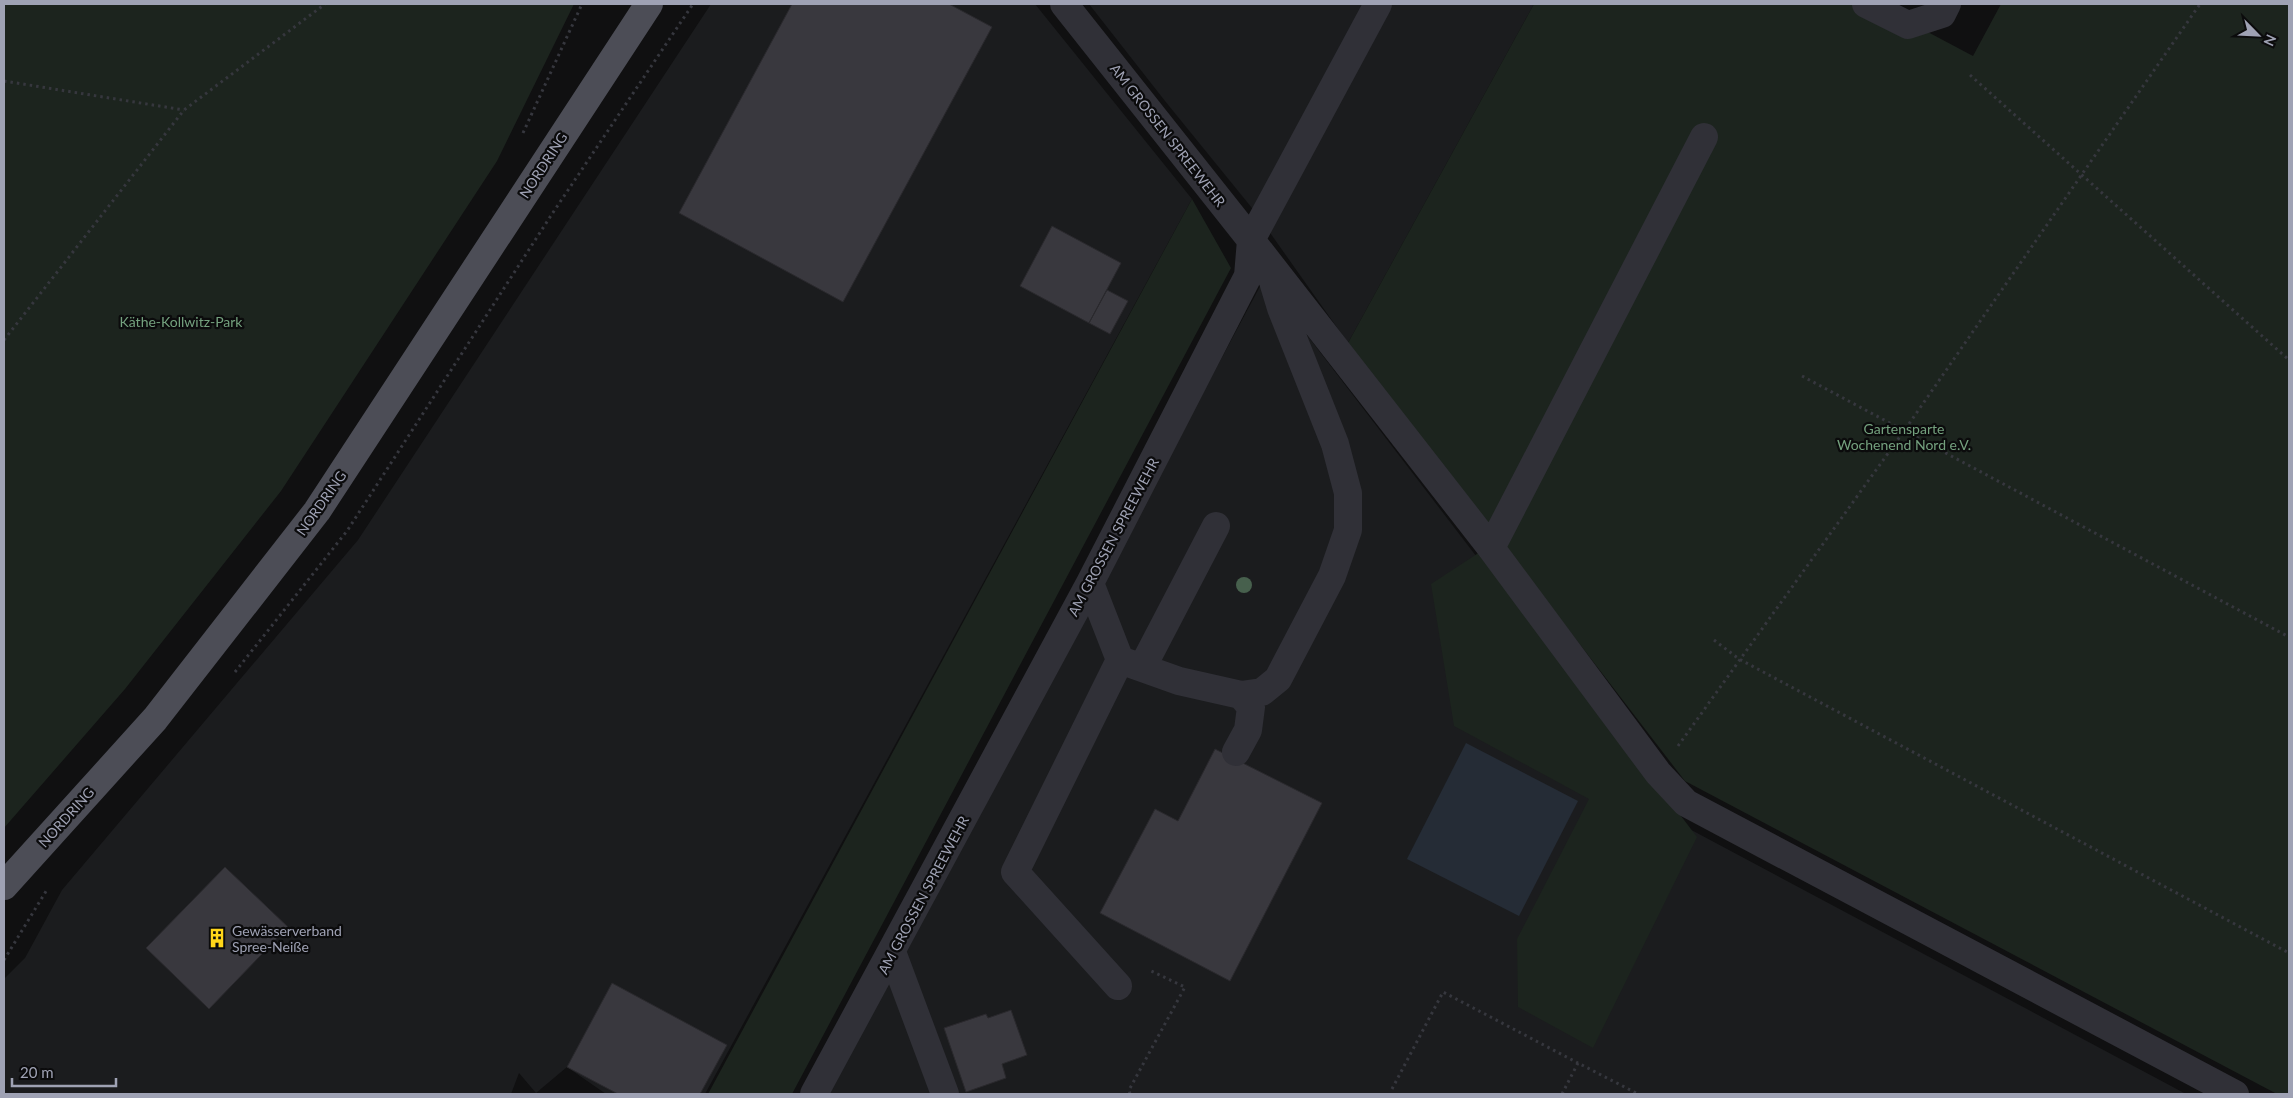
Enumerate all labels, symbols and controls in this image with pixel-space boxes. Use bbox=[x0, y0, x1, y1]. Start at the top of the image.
north arrow bbox=[2233, 10, 2283, 60]
text: N bbox=[2260, 32, 2280, 49]
street label: AM GROSSEN SPREEWEHR bbox=[1107, 60, 1229, 210]
street label: NORDRING bbox=[515, 129, 571, 201]
park label: Käthe-Kollwitz-Park bbox=[120, 313, 243, 330]
park label: Gartensparte Wochenend Nord e.V. bbox=[1837, 420, 1971, 453]
street label: AM GROSSEN SPREEWEHR bbox=[1064, 455, 1162, 619]
street label: NORDRING bbox=[293, 467, 349, 539]
street label: NORDRING bbox=[35, 783, 97, 851]
street label: AM GROSSEN SPREEWEHR bbox=[874, 813, 972, 977]
place label: Gewässerverband Spree-Neiße bbox=[232, 922, 342, 955]
building icon: Gewässerverband Spree-Neiße bbox=[206, 927, 228, 949]
scale bar bbox=[12, 1056, 116, 1088]
text: 20 m bbox=[20, 1063, 54, 1081]

